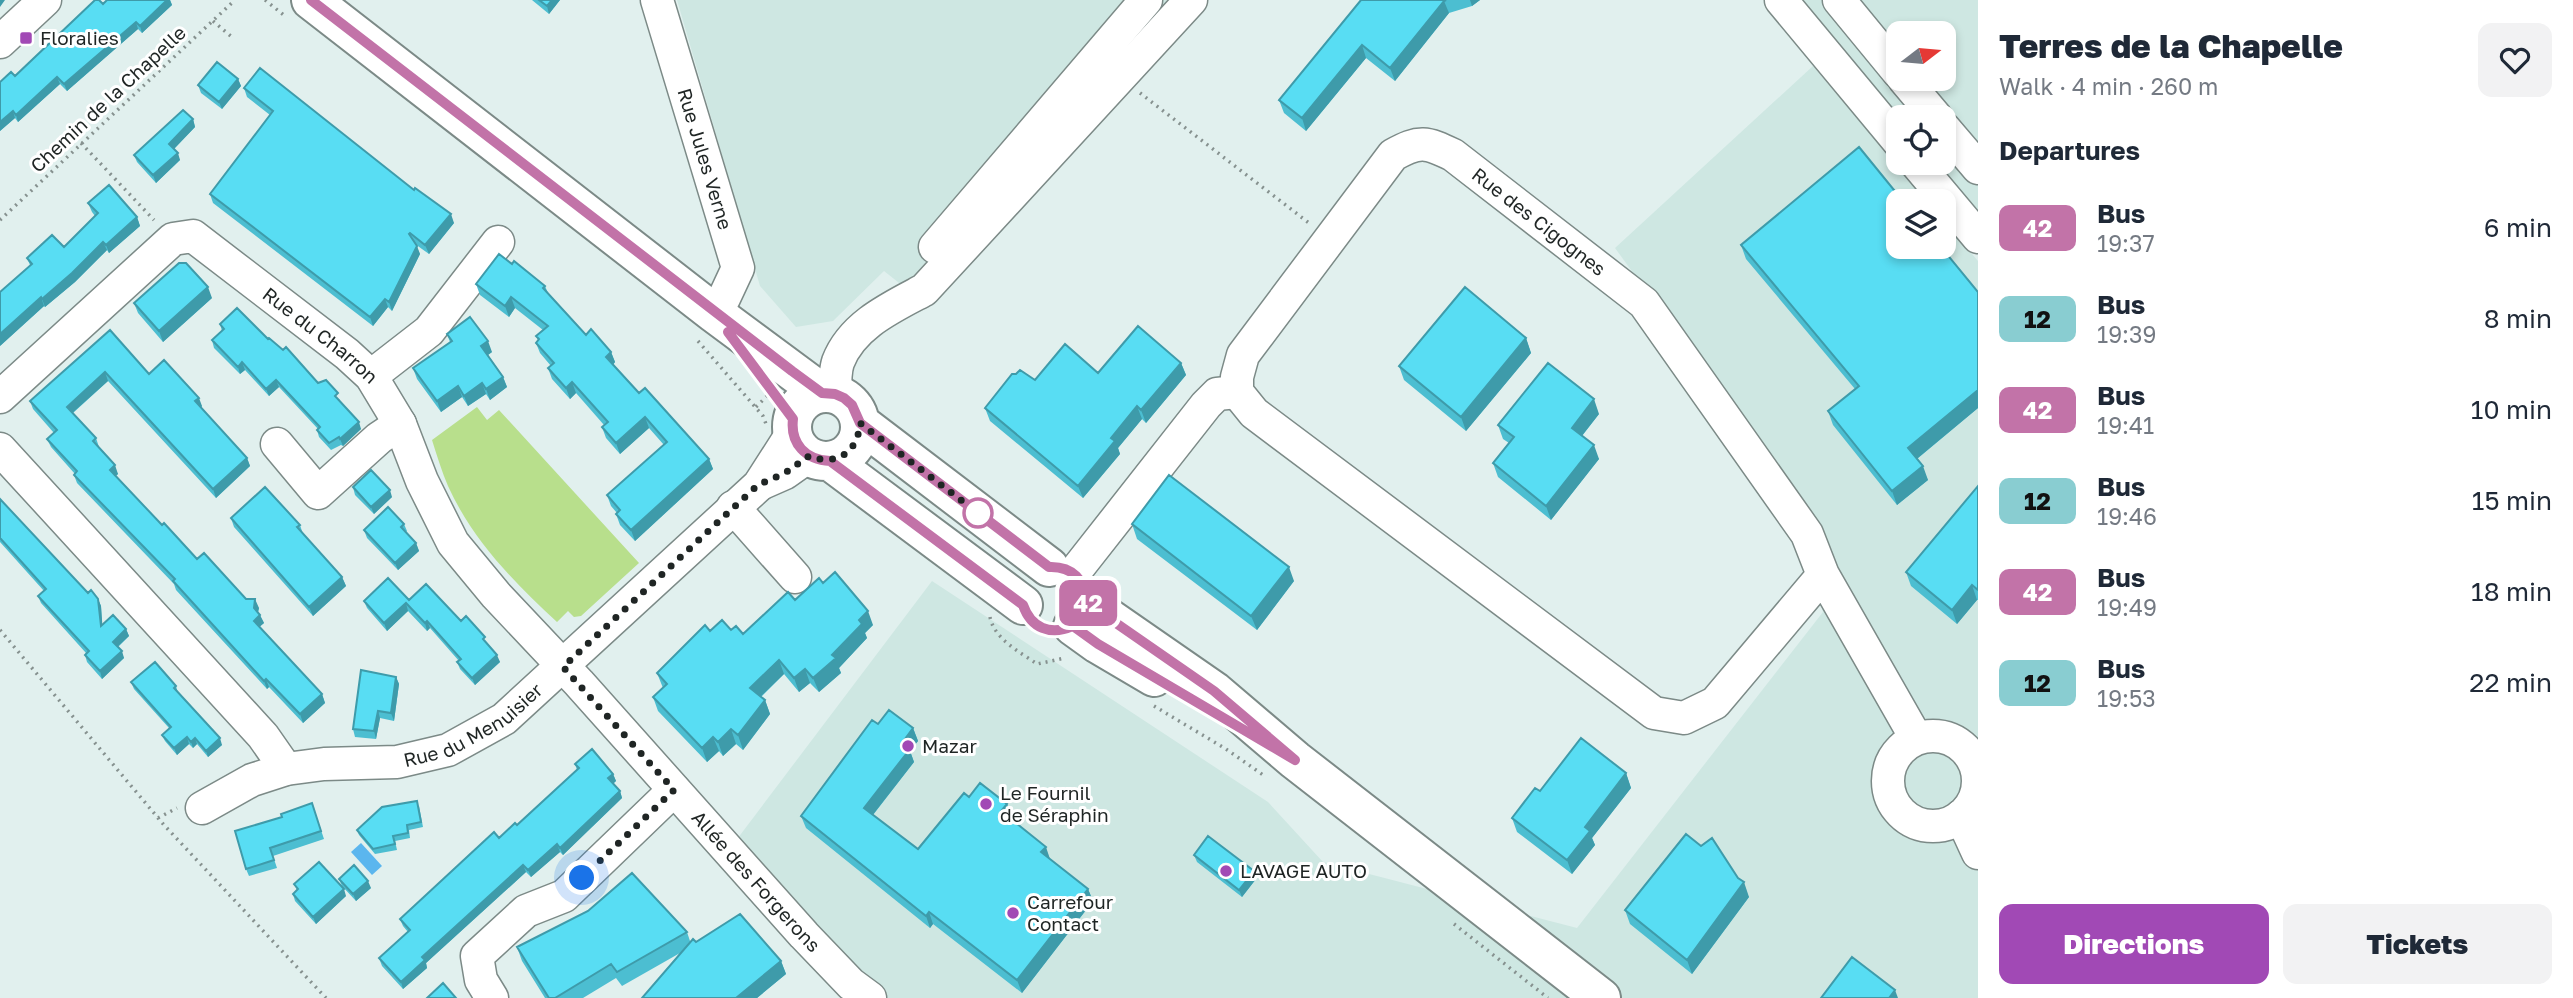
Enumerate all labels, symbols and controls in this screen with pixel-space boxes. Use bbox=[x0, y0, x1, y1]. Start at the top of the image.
street label: Chemin de la Chapelle bbox=[25, 21, 190, 177]
north arrow bbox=[1886, 21, 1956, 91]
map controls bbox=[1886, 21, 1956, 259]
button: heart bbox=[2478, 23, 2552, 97]
place label: Floralies bbox=[40, 26, 119, 49]
text: Terres de la Chapelle bbox=[1999, 26, 2343, 65]
marker: Floralies bbox=[18, 30, 34, 46]
text: Walk · 4 min · 260 m bbox=[1999, 72, 2218, 100]
street label: Rue Jules Verne bbox=[673, 85, 738, 232]
button: locate bbox=[1886, 105, 1956, 175]
text: Departures bbox=[1999, 135, 2140, 166]
street label: Rue des Cigognes bbox=[1468, 162, 1611, 280]
button: layers bbox=[1886, 189, 1956, 259]
text: Bus bbox=[2097, 198, 2145, 229]
text: 6 min bbox=[2484, 212, 2552, 243]
text: 42 bbox=[2023, 213, 2052, 242]
text: 19:37 bbox=[2097, 229, 2155, 257]
street label: Rue du Charron bbox=[259, 282, 383, 388]
text: Bus bbox=[2097, 289, 2145, 320]
text: 8 min bbox=[2484, 303, 2552, 334]
text: 12 bbox=[2024, 304, 2051, 333]
text: 19:39 bbox=[2097, 320, 2156, 348]
text: Bus bbox=[2097, 380, 2145, 411]
text: 10 min bbox=[2471, 394, 2552, 425]
text: 42 bbox=[2023, 395, 2052, 424]
text: 19:41 bbox=[2097, 411, 2154, 439]
text: Bus bbox=[2097, 471, 2145, 502]
text: 15 min bbox=[2472, 485, 2552, 516]
text: 12 bbox=[2024, 486, 2051, 515]
unlabelled marker bbox=[963, 498, 993, 528]
text: 19:46 bbox=[2097, 502, 2157, 530]
text: Bus bbox=[2097, 562, 2145, 593]
text: 18 min bbox=[2471, 576, 2552, 607]
text: 42 bbox=[2023, 577, 2052, 606]
line badge: 42 bbox=[1056, 580, 1120, 626]
text: 42 bbox=[1073, 588, 1103, 617]
text: 19:49 bbox=[2097, 593, 2157, 621]
text: Bus bbox=[2097, 653, 2145, 684]
text: 22 min bbox=[2469, 667, 2552, 698]
text: 12 bbox=[2024, 668, 2051, 697]
street label: Rue du Menuisier bbox=[401, 677, 547, 771]
text: 19:53 bbox=[2097, 684, 2156, 712]
place label: Mazar bbox=[922, 734, 978, 757]
marker: Mazar bbox=[900, 738, 916, 754]
place label: Le Fournil de Séraphin bbox=[1000, 781, 1109, 826]
marker: Le Fournil de Séraphin bbox=[978, 796, 994, 812]
street label: Allée des Forgerons bbox=[687, 806, 826, 956]
place label: LAVAGE AUTO bbox=[1240, 859, 1367, 882]
your location bbox=[564, 860, 599, 895]
marker: LAVAGE AUTO bbox=[1218, 863, 1234, 879]
place label: Carrefour Contact bbox=[1027, 890, 1114, 935]
button: Directions bbox=[1999, 904, 2269, 984]
button: Tickets bbox=[2283, 904, 2552, 984]
marker: Carrefour Contact bbox=[1005, 905, 1021, 921]

